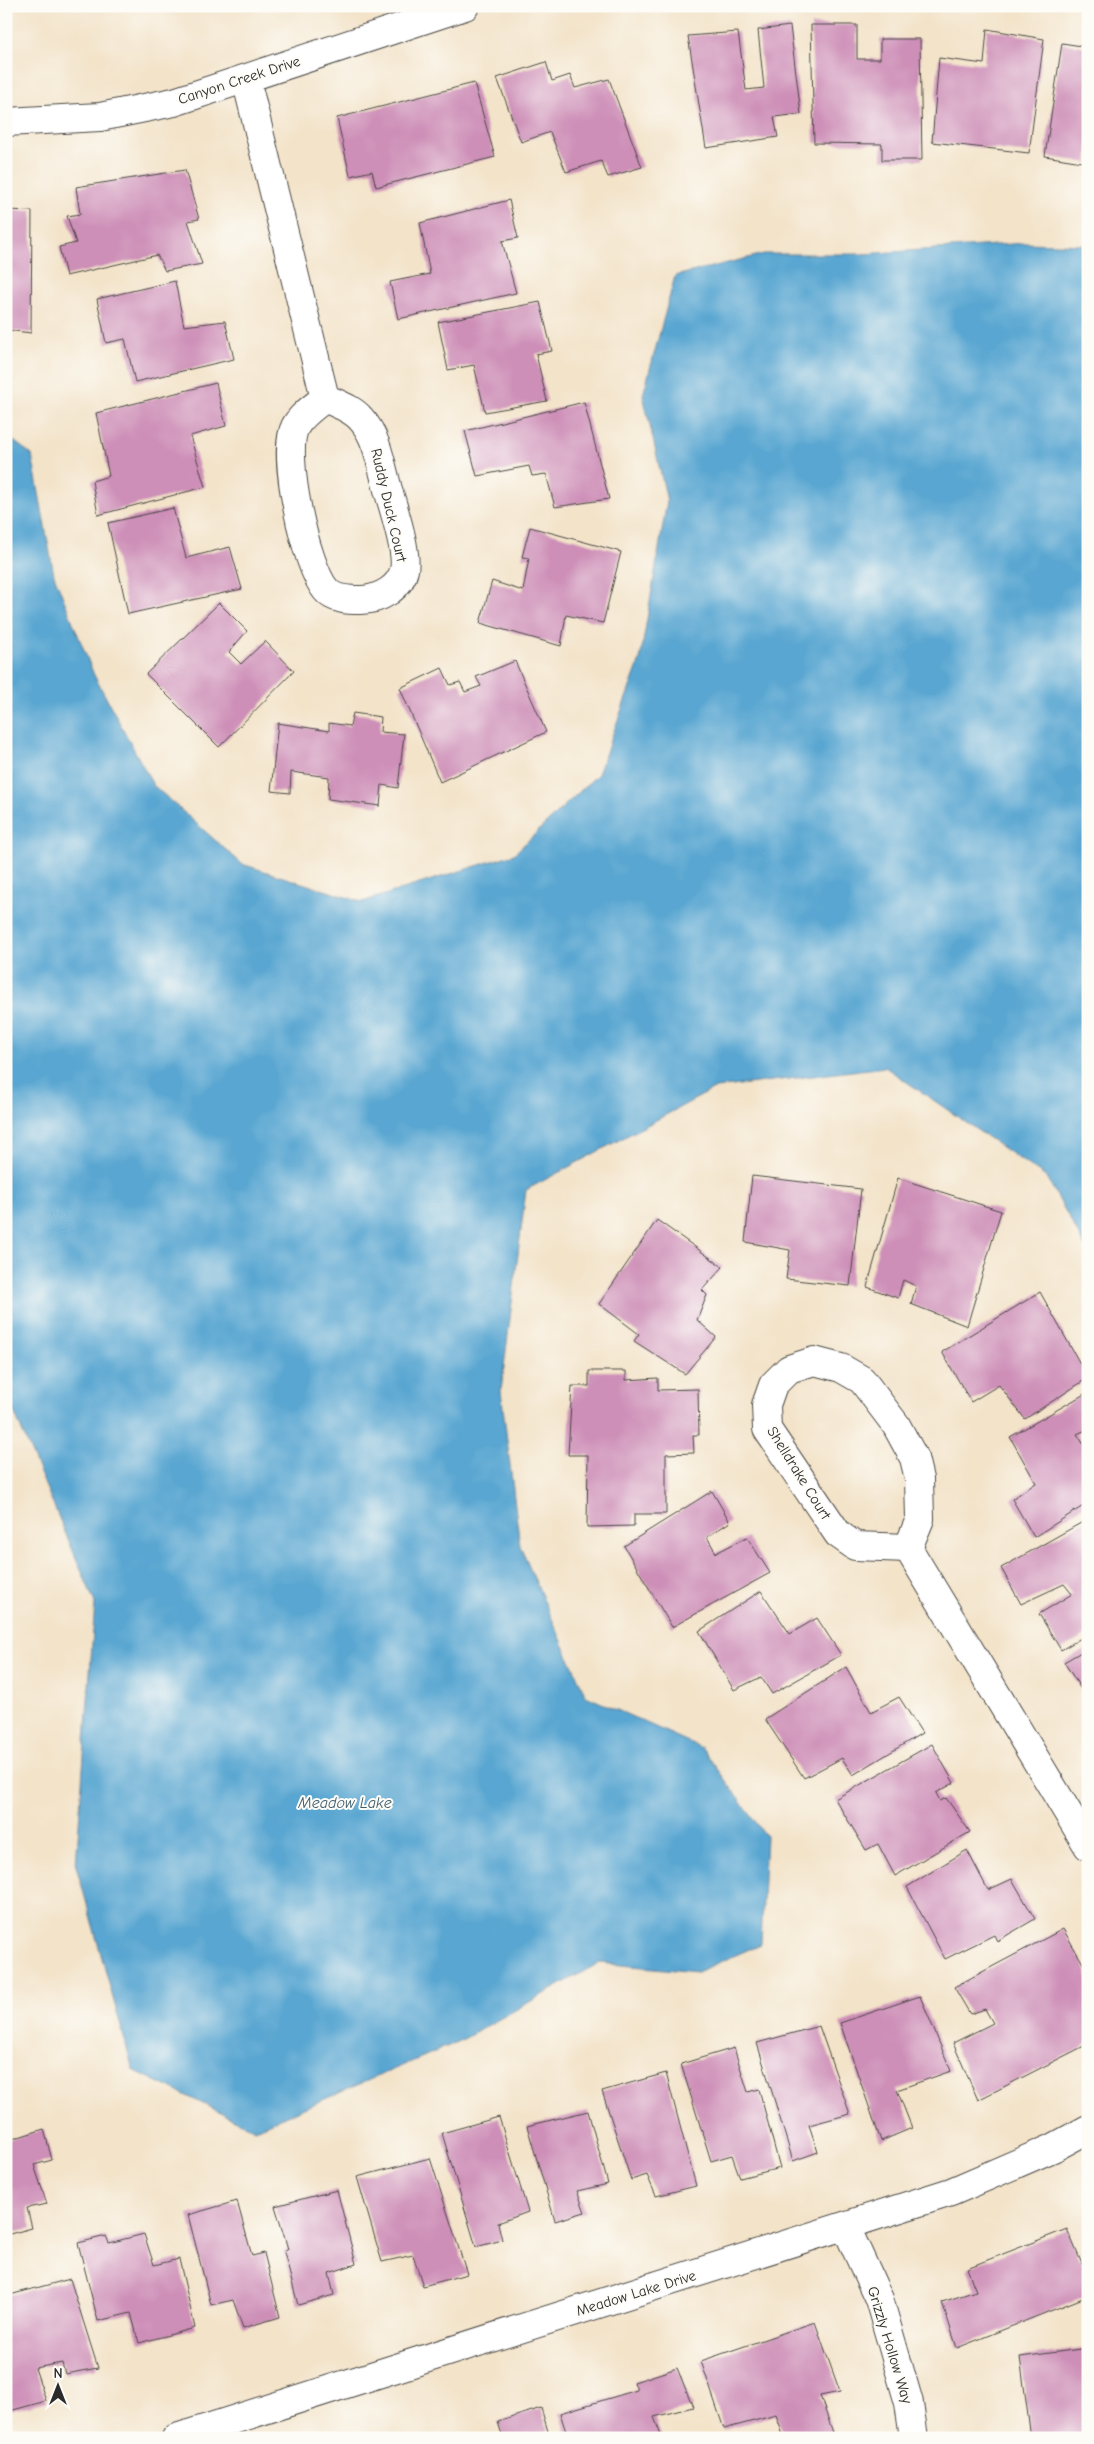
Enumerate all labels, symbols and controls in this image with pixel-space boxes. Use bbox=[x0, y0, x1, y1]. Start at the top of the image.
street label: Canyon Creek Drive bbox=[176, 52, 303, 108]
street label: Ruddy Duck Court bbox=[367, 447, 411, 564]
street label: Shelldrake Court bbox=[763, 1423, 835, 1523]
water label: Meadow Lake bbox=[297, 1794, 392, 1812]
street label: Meadow Lake Drive bbox=[574, 2266, 699, 2320]
street label: Grizzly Hollow Way bbox=[864, 2284, 916, 2406]
north arrow bbox=[32, 2362, 82, 2412]
text: N bbox=[53, 2365, 63, 2382]

